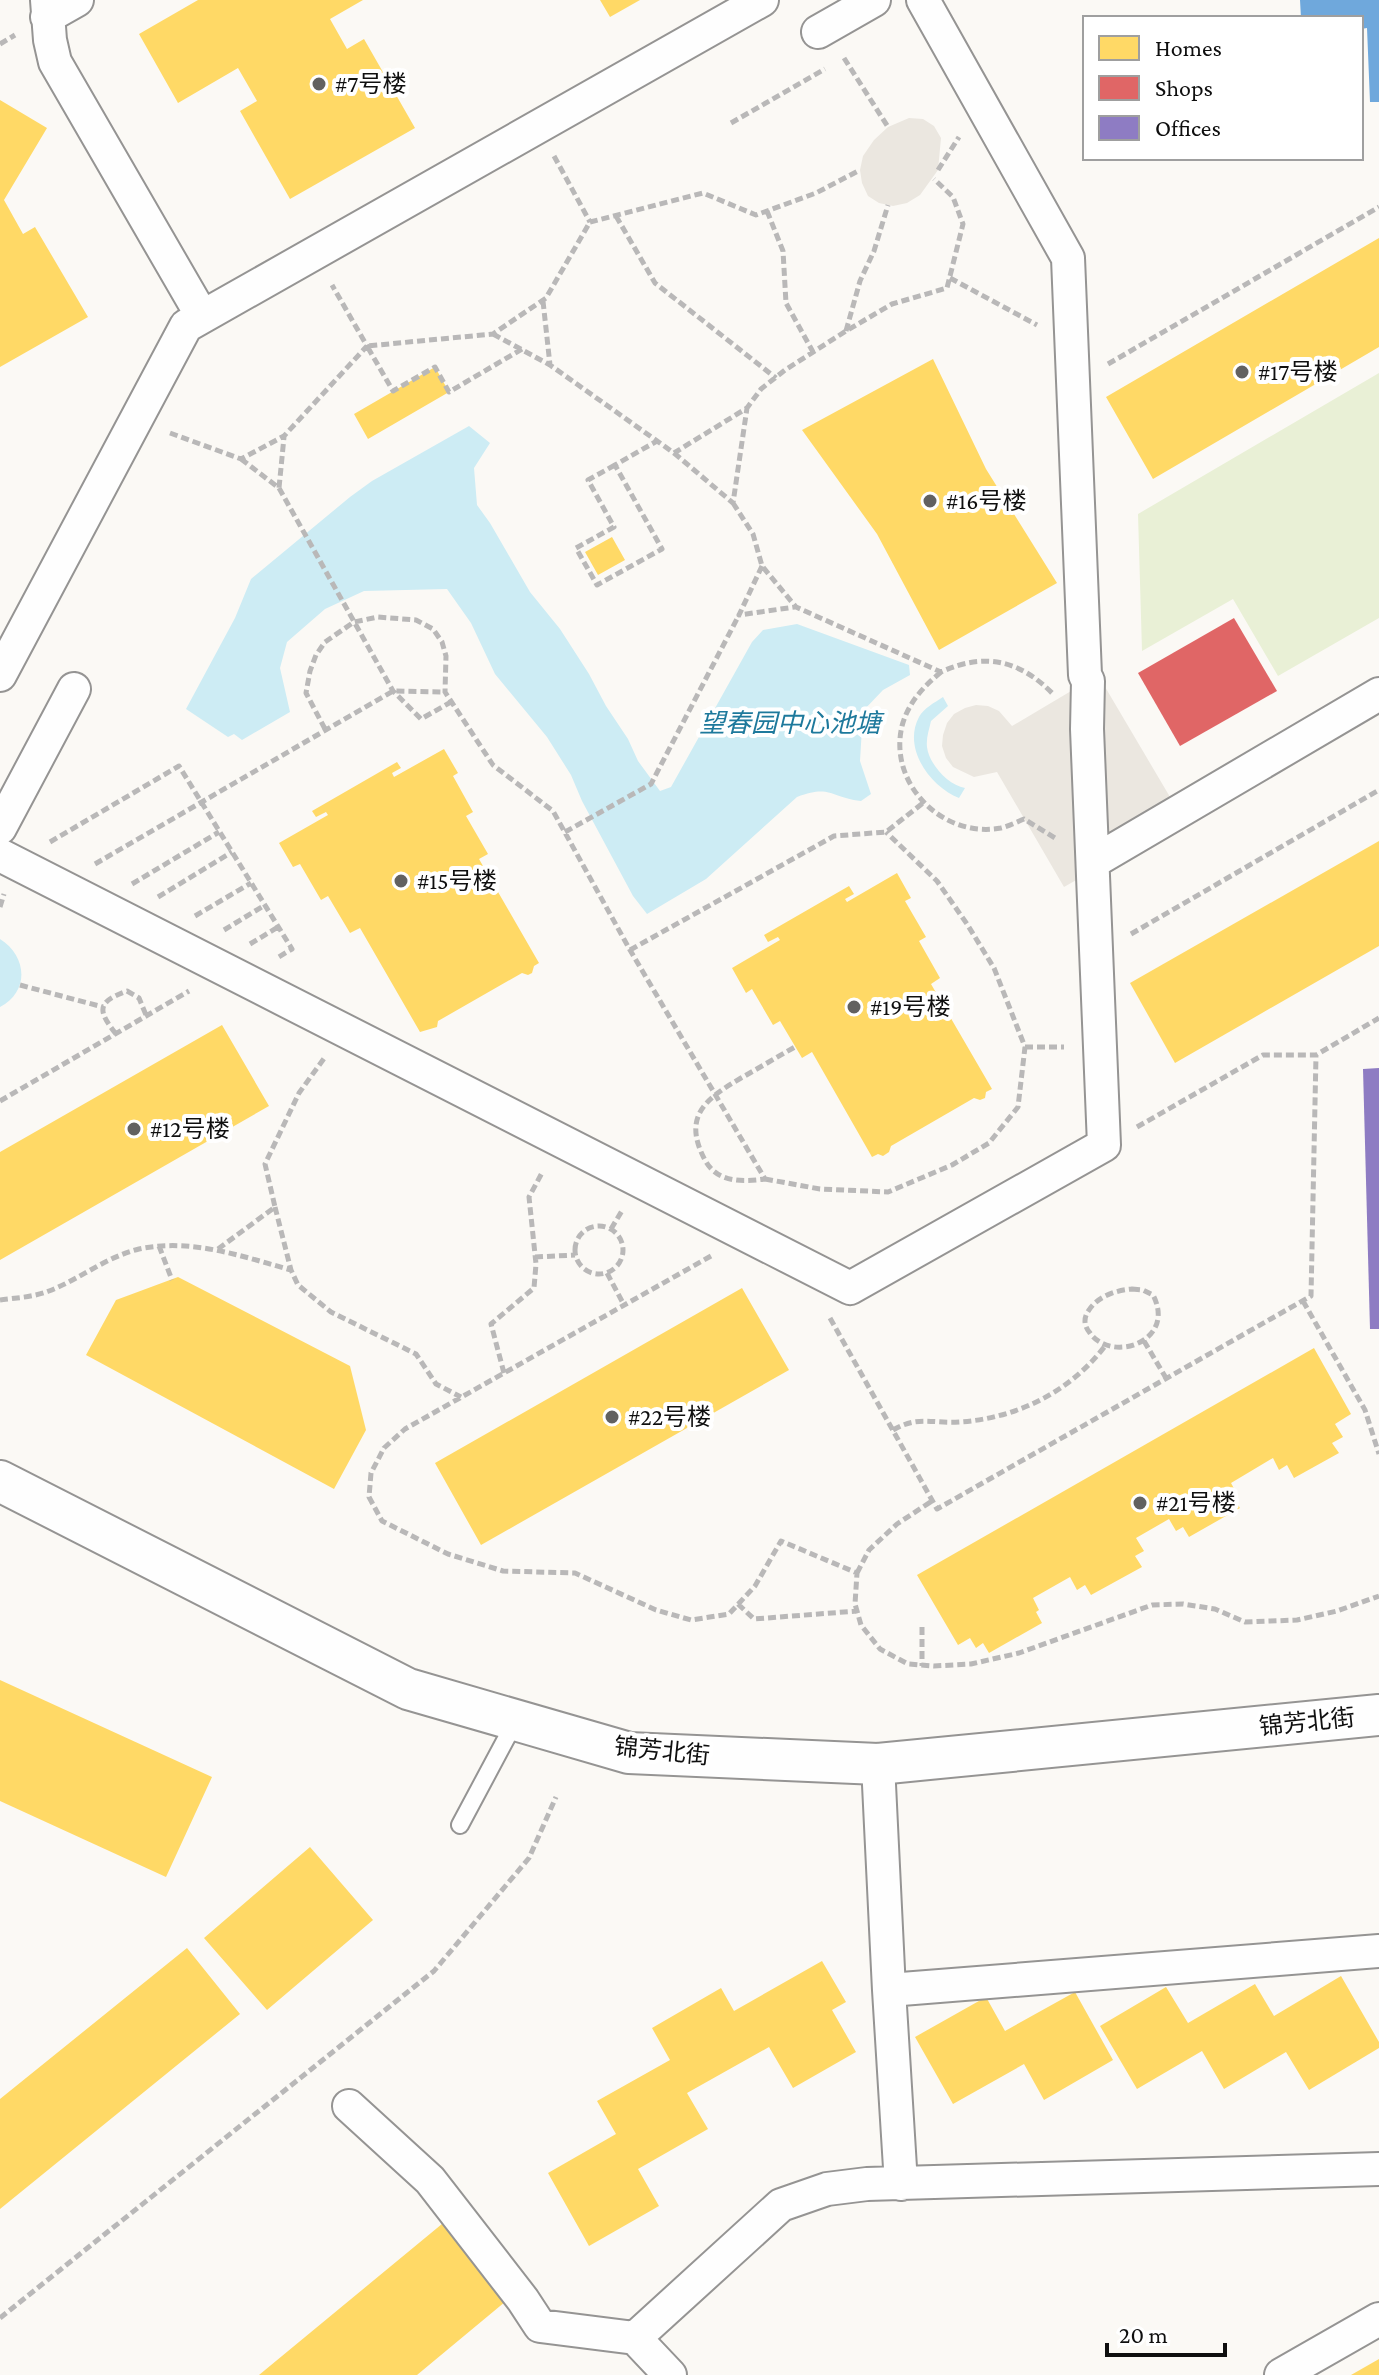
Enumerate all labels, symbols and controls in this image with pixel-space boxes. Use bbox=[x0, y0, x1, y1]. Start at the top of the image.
legend bbox=[1083, 16, 1363, 160]
text: Homes bbox=[1155, 34, 1222, 61]
place label: #7号楼 bbox=[335, 70, 406, 97]
text: Shops bbox=[1155, 74, 1213, 101]
marker: #7号楼 bbox=[310, 75, 328, 93]
text: Offices bbox=[1155, 114, 1221, 141]
place label: #17号楼 bbox=[1258, 358, 1337, 385]
marker: #17号楼 bbox=[1233, 363, 1251, 381]
place label: #16号楼 bbox=[946, 487, 1027, 514]
marker: #16号楼 bbox=[921, 492, 939, 510]
water label: 望春园中心池塘 bbox=[699, 709, 885, 738]
place label: #15号楼 bbox=[417, 867, 497, 894]
marker: #15号楼 bbox=[392, 872, 410, 890]
place label: #19号楼 bbox=[870, 993, 951, 1020]
marker: #19号楼 bbox=[845, 998, 863, 1016]
place label: #12号楼 bbox=[150, 1115, 230, 1142]
marker: #12号楼 bbox=[125, 1120, 143, 1138]
place label: #22号楼 bbox=[628, 1403, 711, 1430]
marker: #22号楼 bbox=[603, 1408, 621, 1426]
place label: #21号楼 bbox=[1156, 1489, 1236, 1516]
marker: #21号楼 bbox=[1131, 1494, 1149, 1512]
street label: 锦芳北街 bbox=[1258, 1703, 1356, 1740]
street label: 锦芳北街 bbox=[613, 1732, 711, 1769]
scale bar bbox=[1107, 2307, 1225, 2357]
text: 20 m bbox=[1119, 2321, 1168, 2348]

